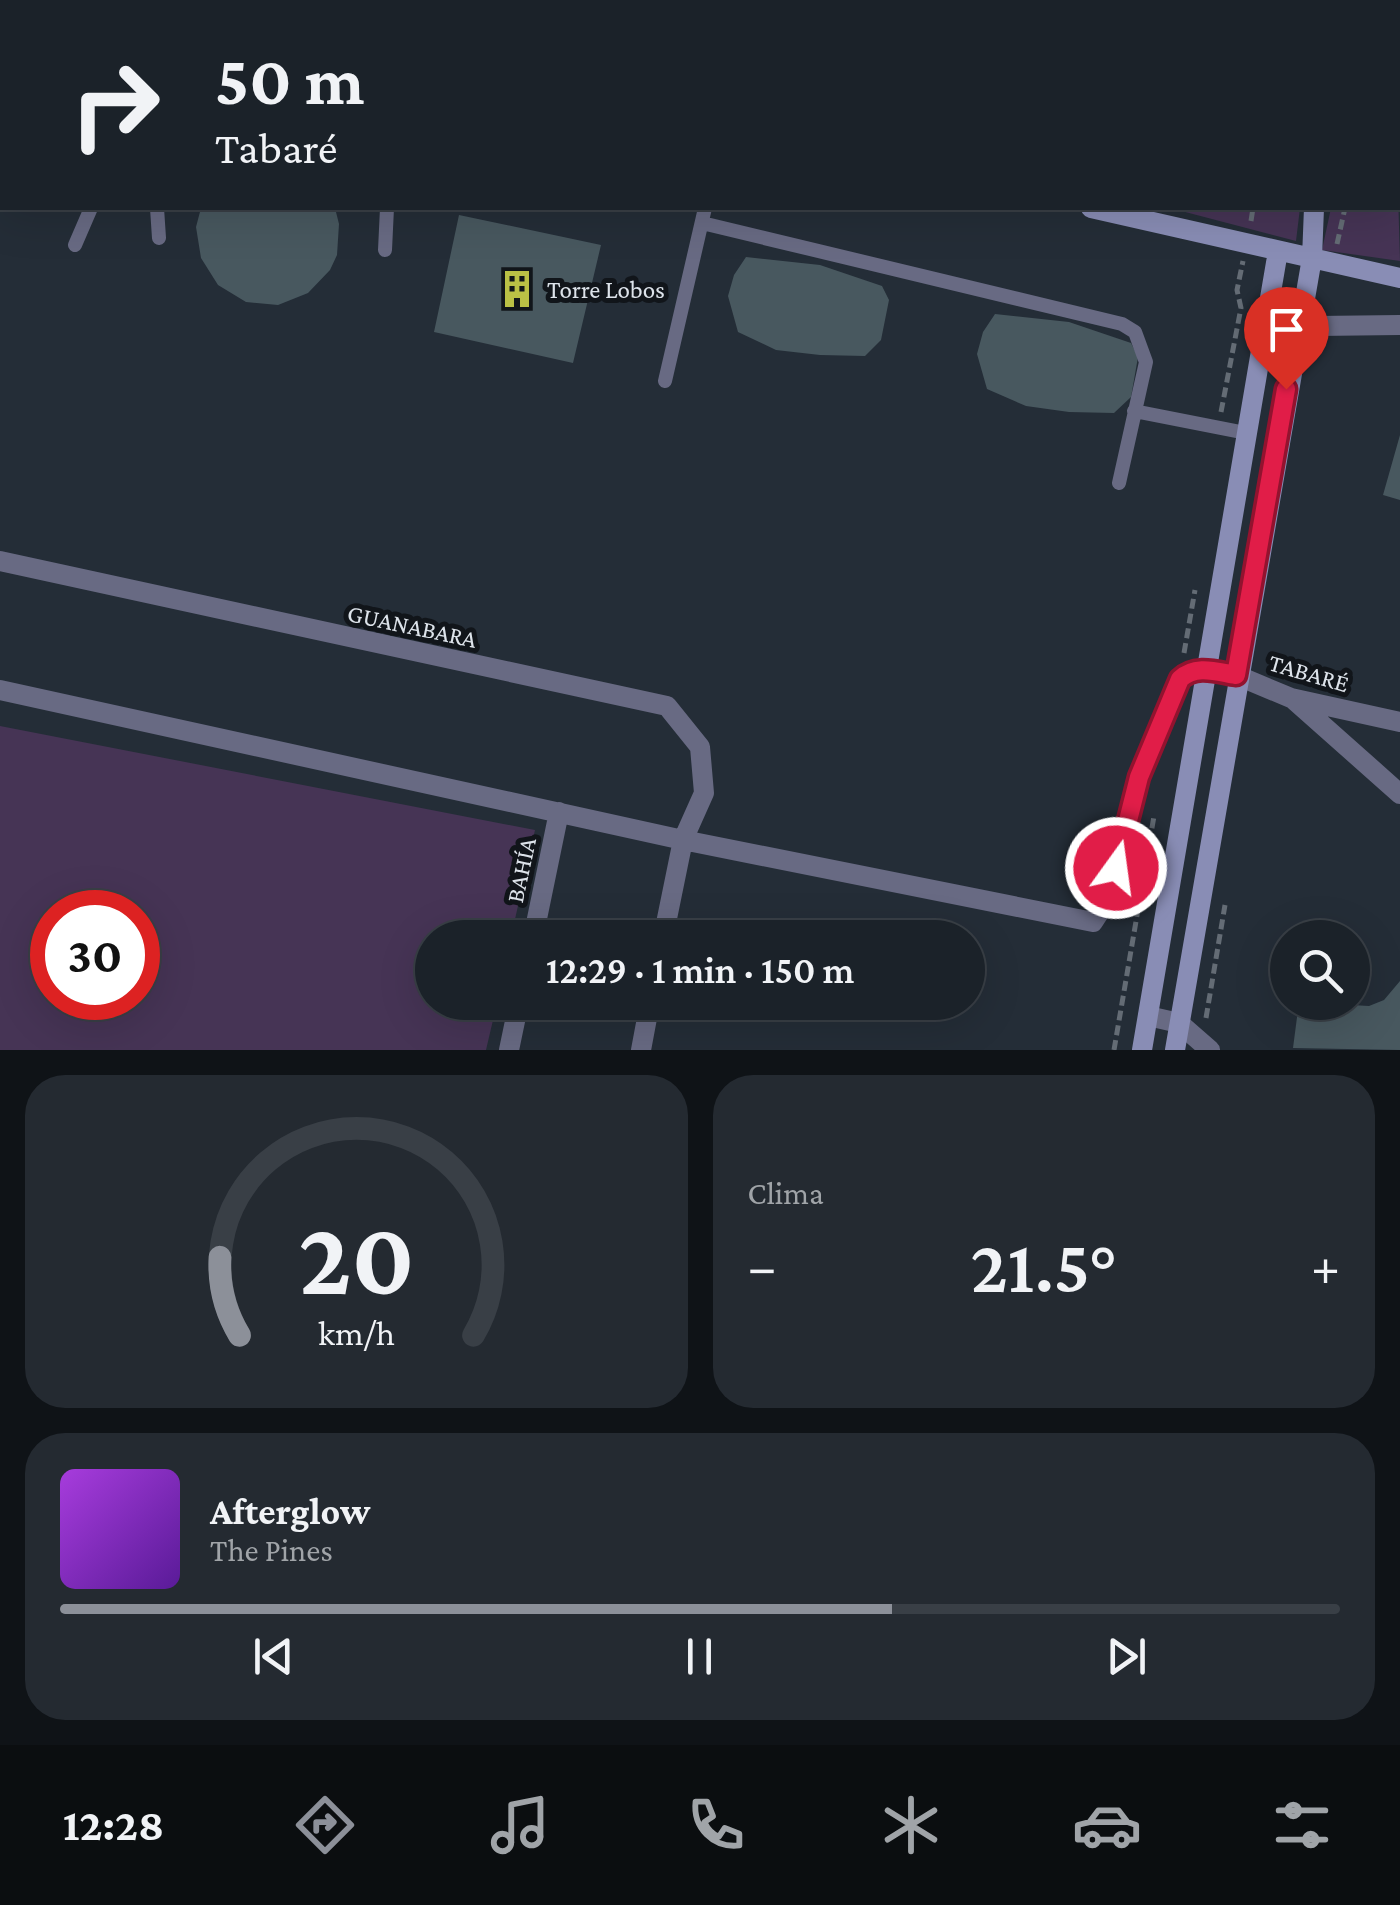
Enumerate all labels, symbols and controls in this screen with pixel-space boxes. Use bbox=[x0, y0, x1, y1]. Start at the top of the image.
icon: right bbox=[50, 40, 180, 170]
text: 50 m bbox=[215, 41, 365, 119]
text: Tabaré bbox=[215, 123, 338, 173]
building icon: Torre Lobos bbox=[496, 268, 538, 310]
place label: Torre Lobos bbox=[547, 276, 665, 303]
pin bbox=[1244, 287, 1329, 390]
icon: arrive bbox=[1259, 302, 1314, 357]
street label: GUANABARA bbox=[345, 599, 480, 653]
street label: TABARÉ bbox=[1266, 649, 1352, 697]
position arrow bbox=[1064, 816, 1168, 920]
street label: BAHÍA bbox=[501, 834, 541, 905]
speed limit sign: 30 bbox=[30, 890, 160, 1020]
map controls bbox=[1270, 920, 1370, 1020]
button: search bbox=[1270, 920, 1370, 1020]
text: 12:29 · 1 min · 150 m bbox=[546, 949, 854, 991]
text: Clima bbox=[748, 1175, 824, 1211]
text: 20 bbox=[298, 1200, 414, 1315]
text: 21.5° bbox=[970, 1225, 1117, 1308]
text: − bbox=[748, 1236, 777, 1297]
text: + bbox=[1311, 1236, 1340, 1297]
text: km/h bbox=[318, 1313, 395, 1353]
text: Afterglow bbox=[210, 1490, 370, 1532]
text: The Pines bbox=[210, 1532, 333, 1568]
icon: previous bbox=[246, 1629, 301, 1684]
icon: pause bbox=[672, 1629, 727, 1684]
icon: next bbox=[1099, 1629, 1154, 1684]
icon: directions bbox=[290, 1790, 360, 1860]
icon: music bbox=[485, 1790, 555, 1860]
icon: phone bbox=[681, 1790, 751, 1860]
icon: climate bbox=[876, 1790, 946, 1860]
icon: car bbox=[1072, 1790, 1142, 1860]
icon: filters bbox=[1267, 1790, 1337, 1860]
text: 12:28 bbox=[63, 1800, 164, 1850]

